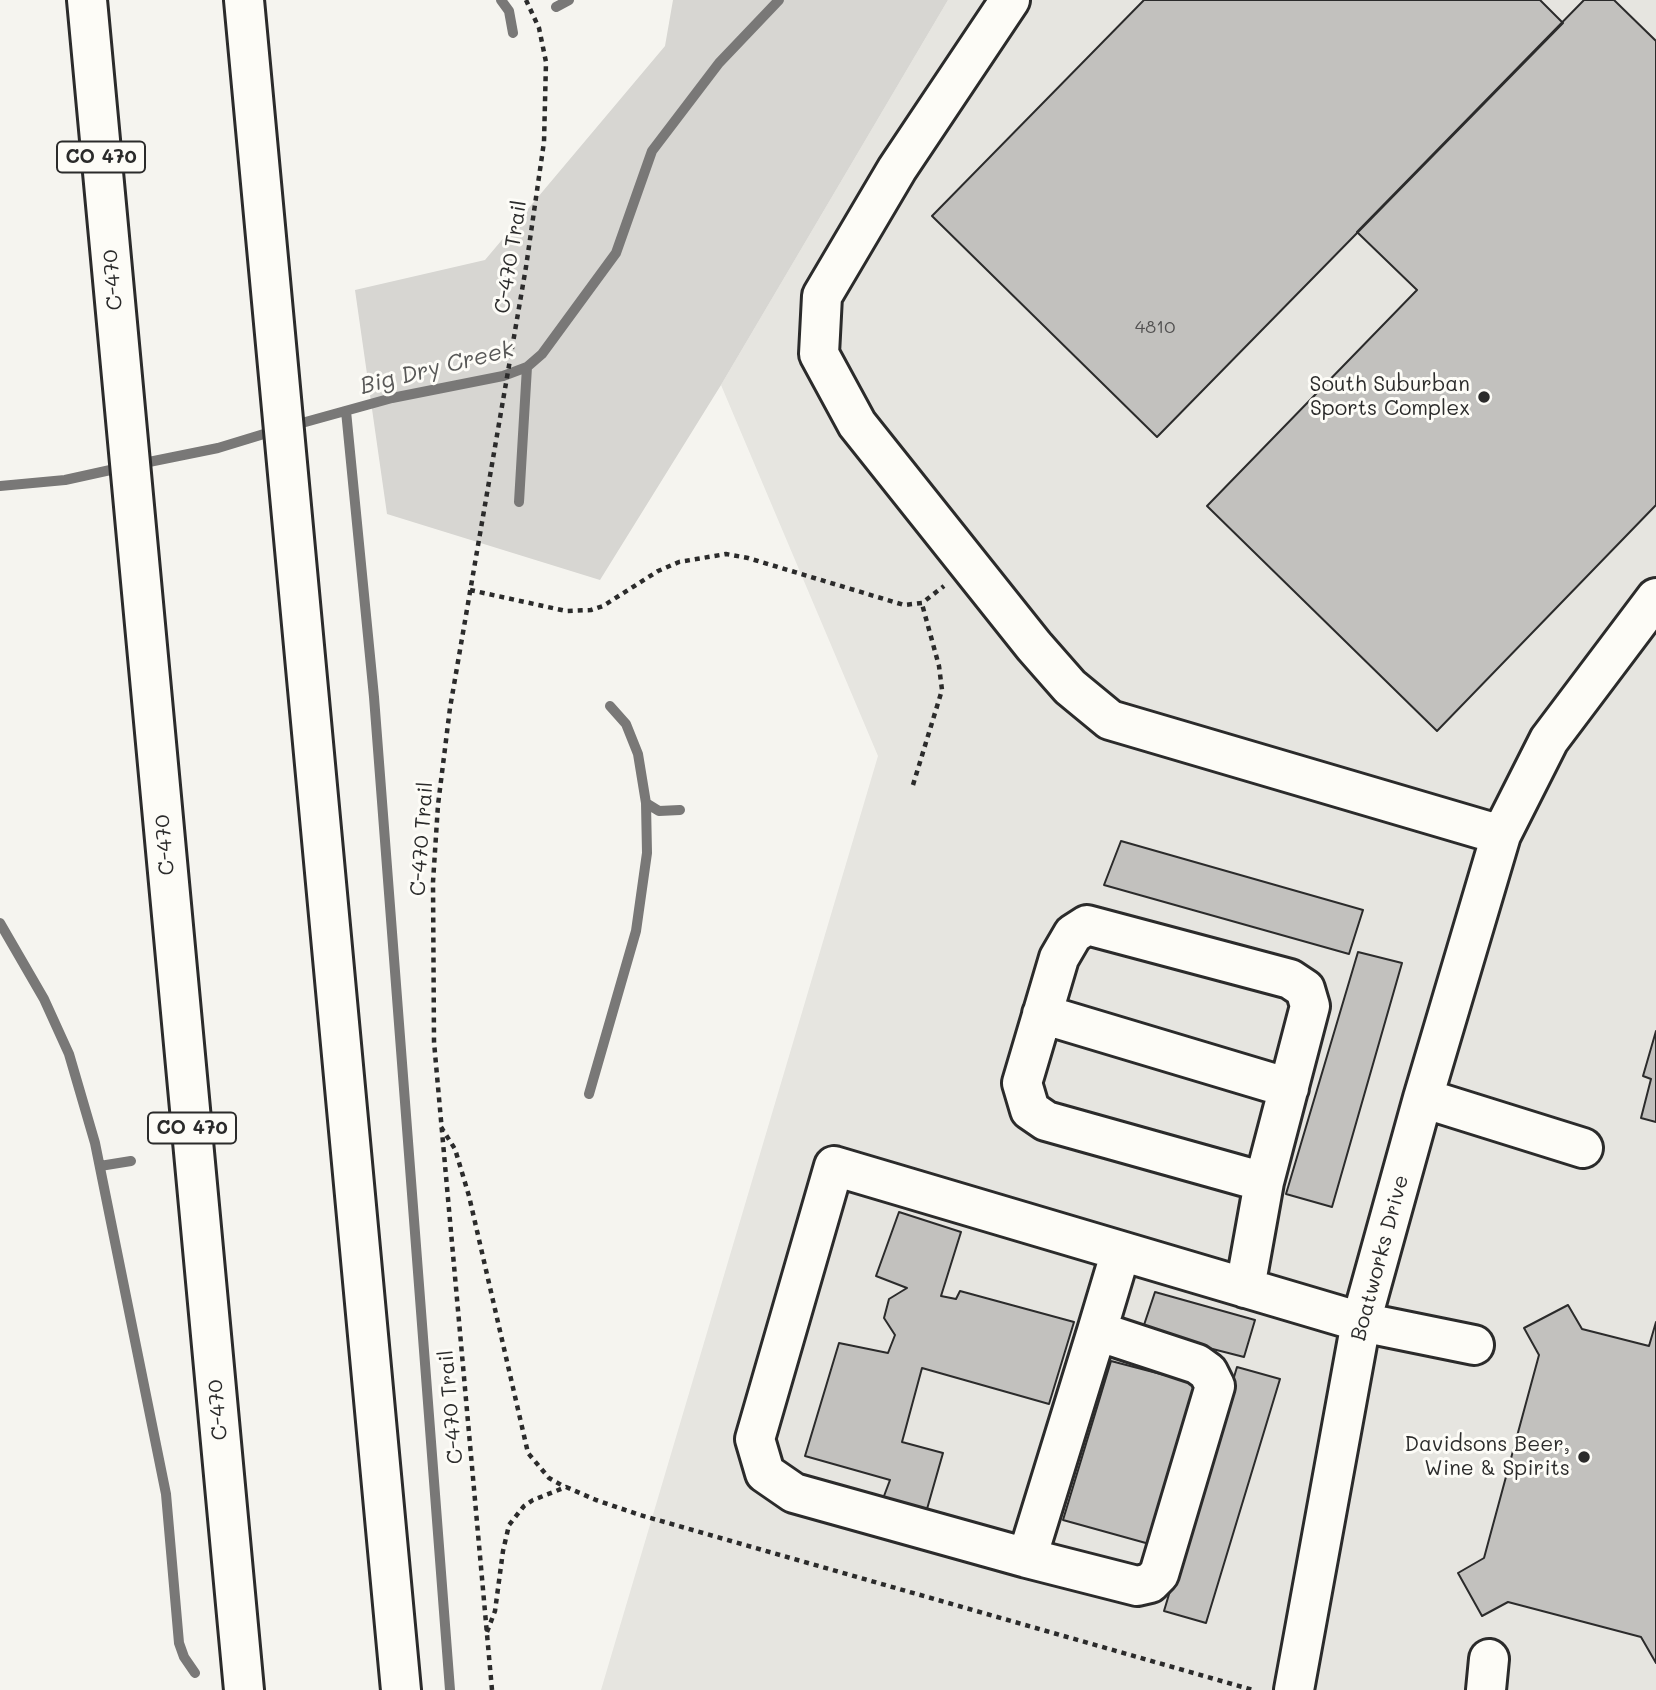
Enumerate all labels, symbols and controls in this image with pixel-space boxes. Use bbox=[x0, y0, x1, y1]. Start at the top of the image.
road number: CO 470 bbox=[57, 141, 145, 172]
street label: C-470 Trail bbox=[490, 198, 532, 316]
street label: C-470 bbox=[98, 249, 128, 311]
house number: 4810 bbox=[1135, 316, 1175, 338]
water label: Big Dry Creek bbox=[357, 336, 517, 400]
place label: South Suburban Sports Complex bbox=[1310, 372, 1470, 422]
marker: South Suburban Sports Complex bbox=[1476, 389, 1492, 405]
street label: C-470 Trail bbox=[405, 781, 439, 897]
street label: C-470 bbox=[150, 814, 180, 876]
road number: CO 470 bbox=[148, 1112, 236, 1144]
street label: Boatworks Drive bbox=[1346, 1172, 1414, 1344]
street label: C-470 Trail bbox=[433, 1349, 469, 1465]
street label: C-470 bbox=[203, 1379, 233, 1441]
place label: Davidsons Beer, Wine & Spirits bbox=[1405, 1432, 1570, 1482]
marker: Davidsons Beer, Wine & Spirits bbox=[1576, 1449, 1592, 1465]

